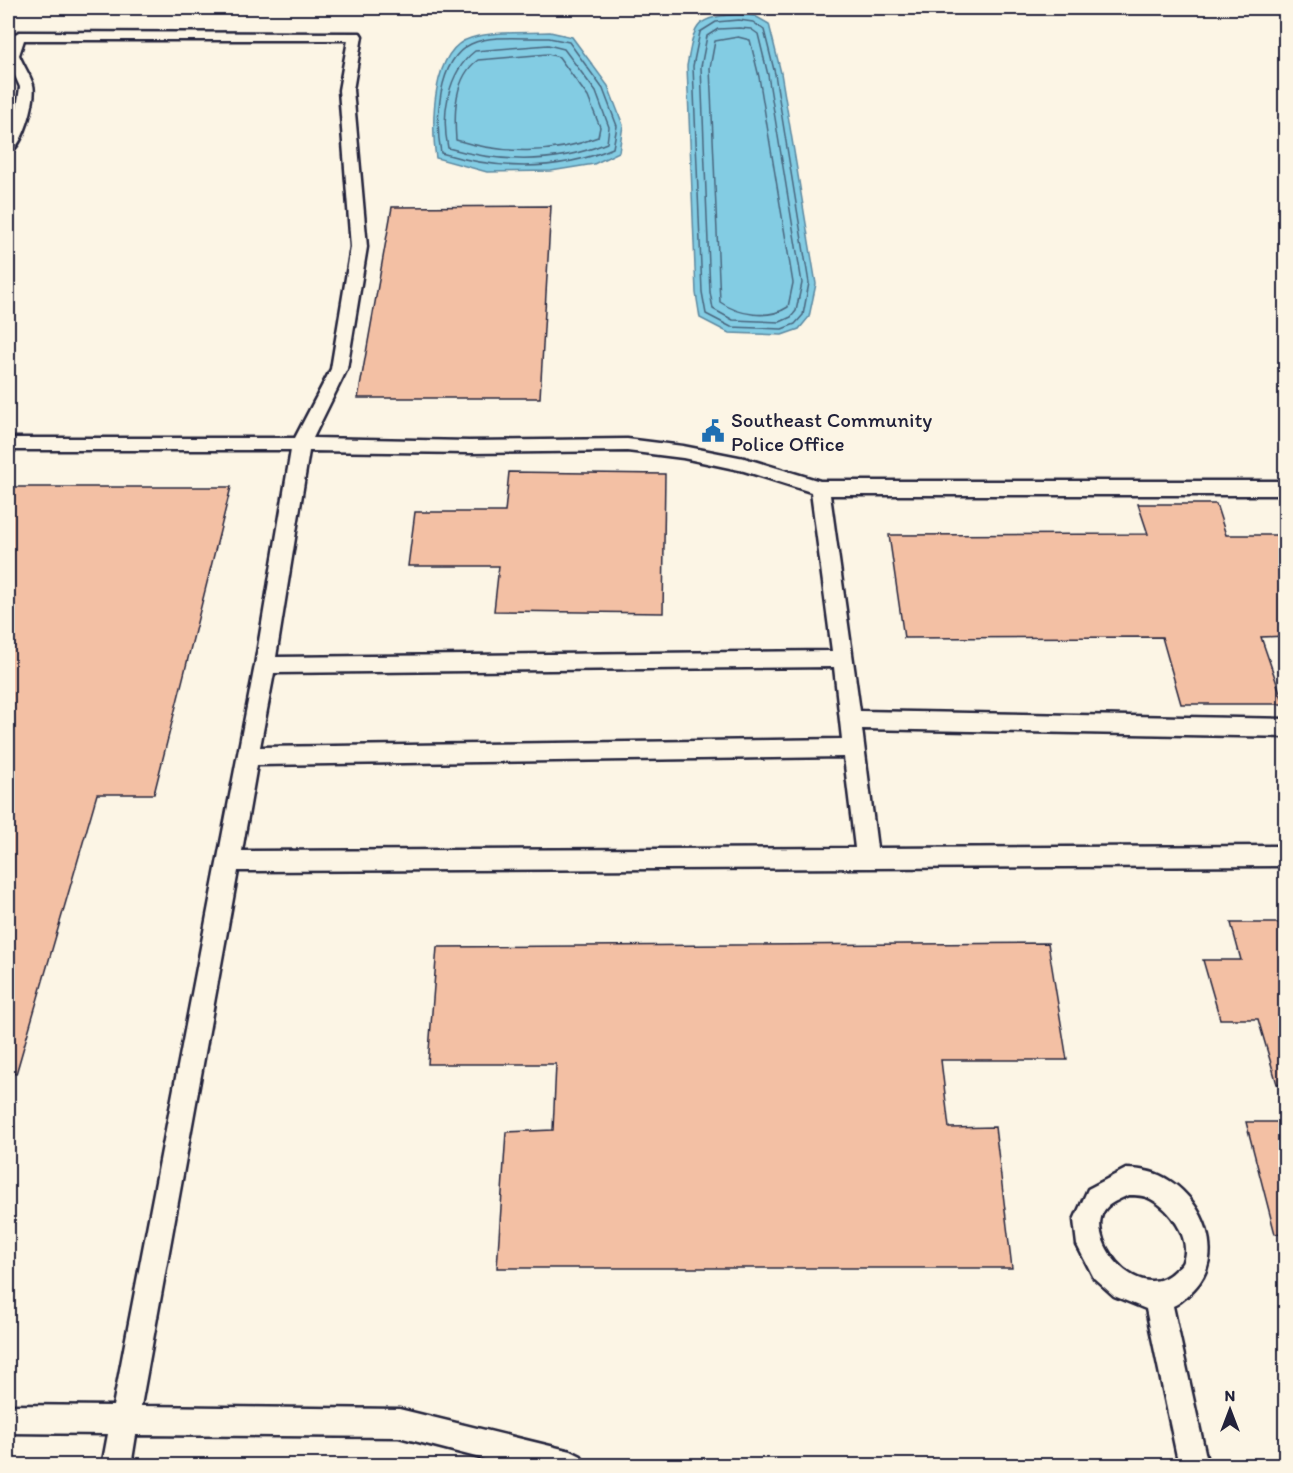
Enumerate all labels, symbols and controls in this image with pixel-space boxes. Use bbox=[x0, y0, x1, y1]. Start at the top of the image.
place label: Southeast Community Police Office bbox=[731, 407, 932, 456]
public building icon: Southeast Community Police Office bbox=[700, 418, 726, 444]
north arrow bbox=[1200, 1380, 1260, 1440]
text: N bbox=[1225, 1386, 1235, 1405]

